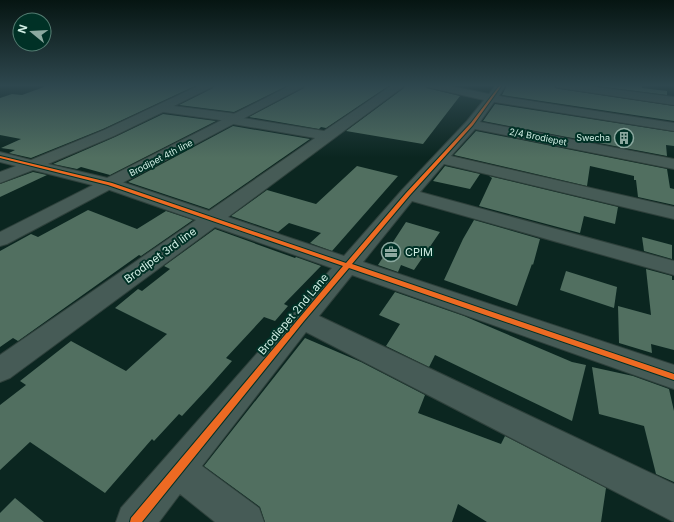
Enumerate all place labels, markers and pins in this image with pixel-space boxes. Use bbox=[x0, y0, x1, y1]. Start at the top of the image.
building icon: Swecha bbox=[613, 127, 635, 149]
place label: Swecha bbox=[576, 132, 610, 143]
office icon: CPIM bbox=[380, 241, 402, 263]
place label: CPIM bbox=[405, 245, 433, 259]

